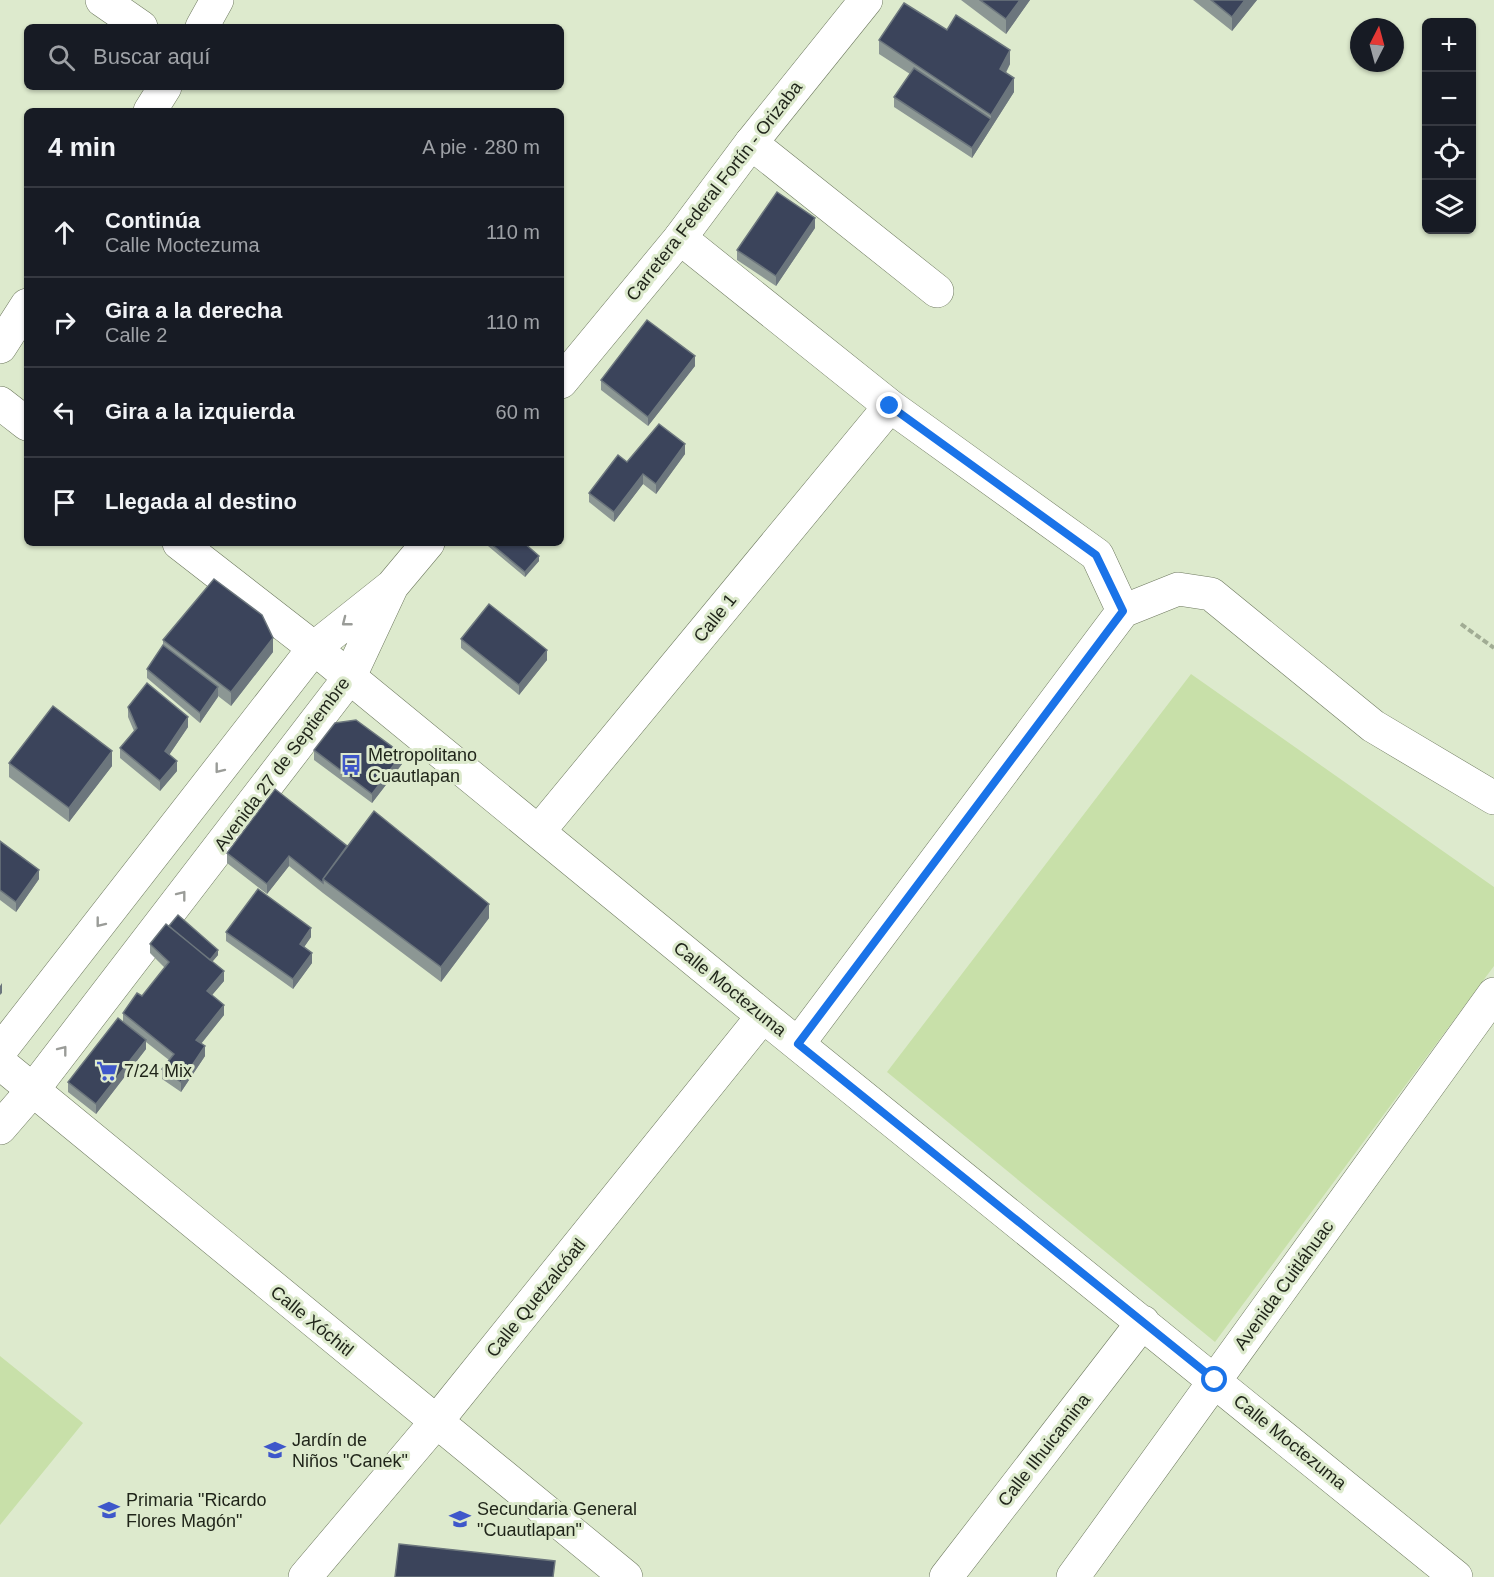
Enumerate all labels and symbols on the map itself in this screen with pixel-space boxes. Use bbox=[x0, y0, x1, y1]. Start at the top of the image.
north arrow bbox=[1350, 18, 1404, 72]
street label: Carretera Federal Fortín - Orizaba bbox=[622, 76, 807, 305]
route end bbox=[876, 392, 902, 418]
street label: Calle 1 bbox=[690, 590, 740, 646]
one-way arrow bbox=[342, 615, 353, 626]
street label: Avenida 27 de Septiembre bbox=[210, 673, 354, 855]
place label: Metropolitano Cuautlapan bbox=[368, 745, 477, 786]
bus stop icon: Metropolitano Cuautlapan bbox=[339, 753, 363, 777]
one-way arrow bbox=[216, 762, 227, 773]
one-way arrow bbox=[175, 891, 186, 902]
one-way arrow bbox=[96, 916, 107, 927]
street label: Calle Moctezuma bbox=[670, 937, 791, 1041]
one-way arrow bbox=[56, 1046, 67, 1057]
supermarket icon: 7/24 Mix bbox=[95, 1059, 119, 1083]
place label: 7/24 Mix bbox=[124, 1061, 192, 1081]
street label: Avenida Cuitláhuac bbox=[1230, 1217, 1338, 1353]
street label: Calle Quetzalcóatl bbox=[482, 1235, 590, 1361]
street label: Calle Xóchitl bbox=[267, 1282, 357, 1360]
route start bbox=[1201, 1366, 1227, 1392]
street label: Calle Ilhuicamina bbox=[994, 1389, 1095, 1510]
street label: Calle Moctezuma bbox=[1230, 1390, 1351, 1494]
place label: Jardín de Niños "Canek" bbox=[292, 1430, 408, 1471]
school or university icon: Jardín de Niños "Canek" bbox=[263, 1438, 287, 1462]
place label: Primaria "Ricardo Flores Magón" bbox=[126, 1490, 266, 1531]
school or university icon: Primaria "Ricardo Flores Magón" bbox=[97, 1498, 121, 1522]
place label: Secundaria General "Cuautlapan" bbox=[477, 1499, 637, 1540]
school or university icon: Secundaria General "Cuautlapan" bbox=[448, 1507, 472, 1531]

